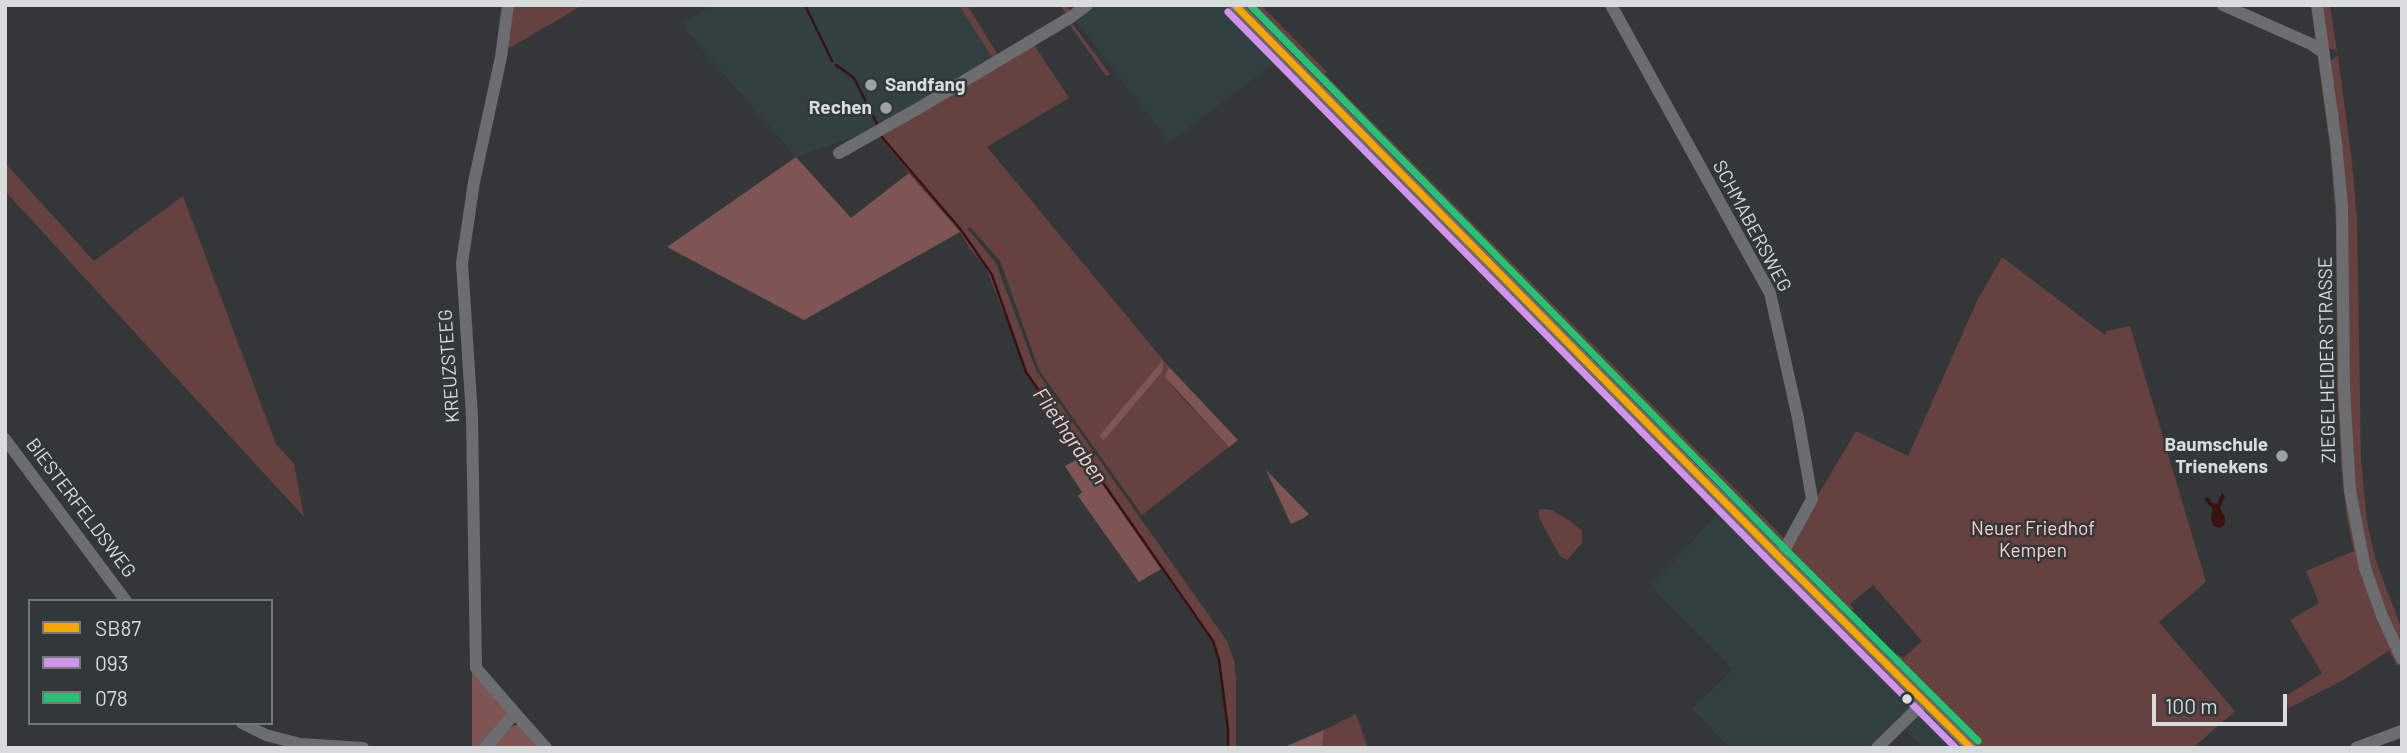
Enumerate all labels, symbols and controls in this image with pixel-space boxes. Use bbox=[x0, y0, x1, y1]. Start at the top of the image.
place label: Sandfang bbox=[885, 74, 966, 96]
marker: Sandfang bbox=[863, 77, 879, 93]
place label: Rechen bbox=[809, 97, 872, 119]
marker: Rechen bbox=[878, 100, 894, 116]
street label: SCHMABERSWEG bbox=[1708, 156, 1796, 296]
street label: ZIEGELHEIDER STRASSE bbox=[2314, 256, 2340, 464]
street label: KREUZSTEEG bbox=[434, 309, 464, 423]
water label: Fliethgraben bbox=[1027, 383, 1113, 489]
street label: BIESTERFELDSWEG bbox=[21, 434, 141, 582]
place label: Baumschule Trienekens bbox=[2165, 434, 2268, 478]
marker: Baumschule Trienekens bbox=[2274, 448, 2290, 464]
park label: Neuer Friedhof Kempen bbox=[1971, 518, 2095, 562]
legend bbox=[28, 599, 273, 725]
text: SB87 bbox=[95, 615, 141, 640]
text: 093 bbox=[95, 650, 129, 675]
scale bar bbox=[2155, 680, 2290, 724]
text: 078 bbox=[95, 685, 128, 710]
unlabelled marker bbox=[1900, 692, 1914, 706]
text: 100 m bbox=[2165, 693, 2218, 718]

